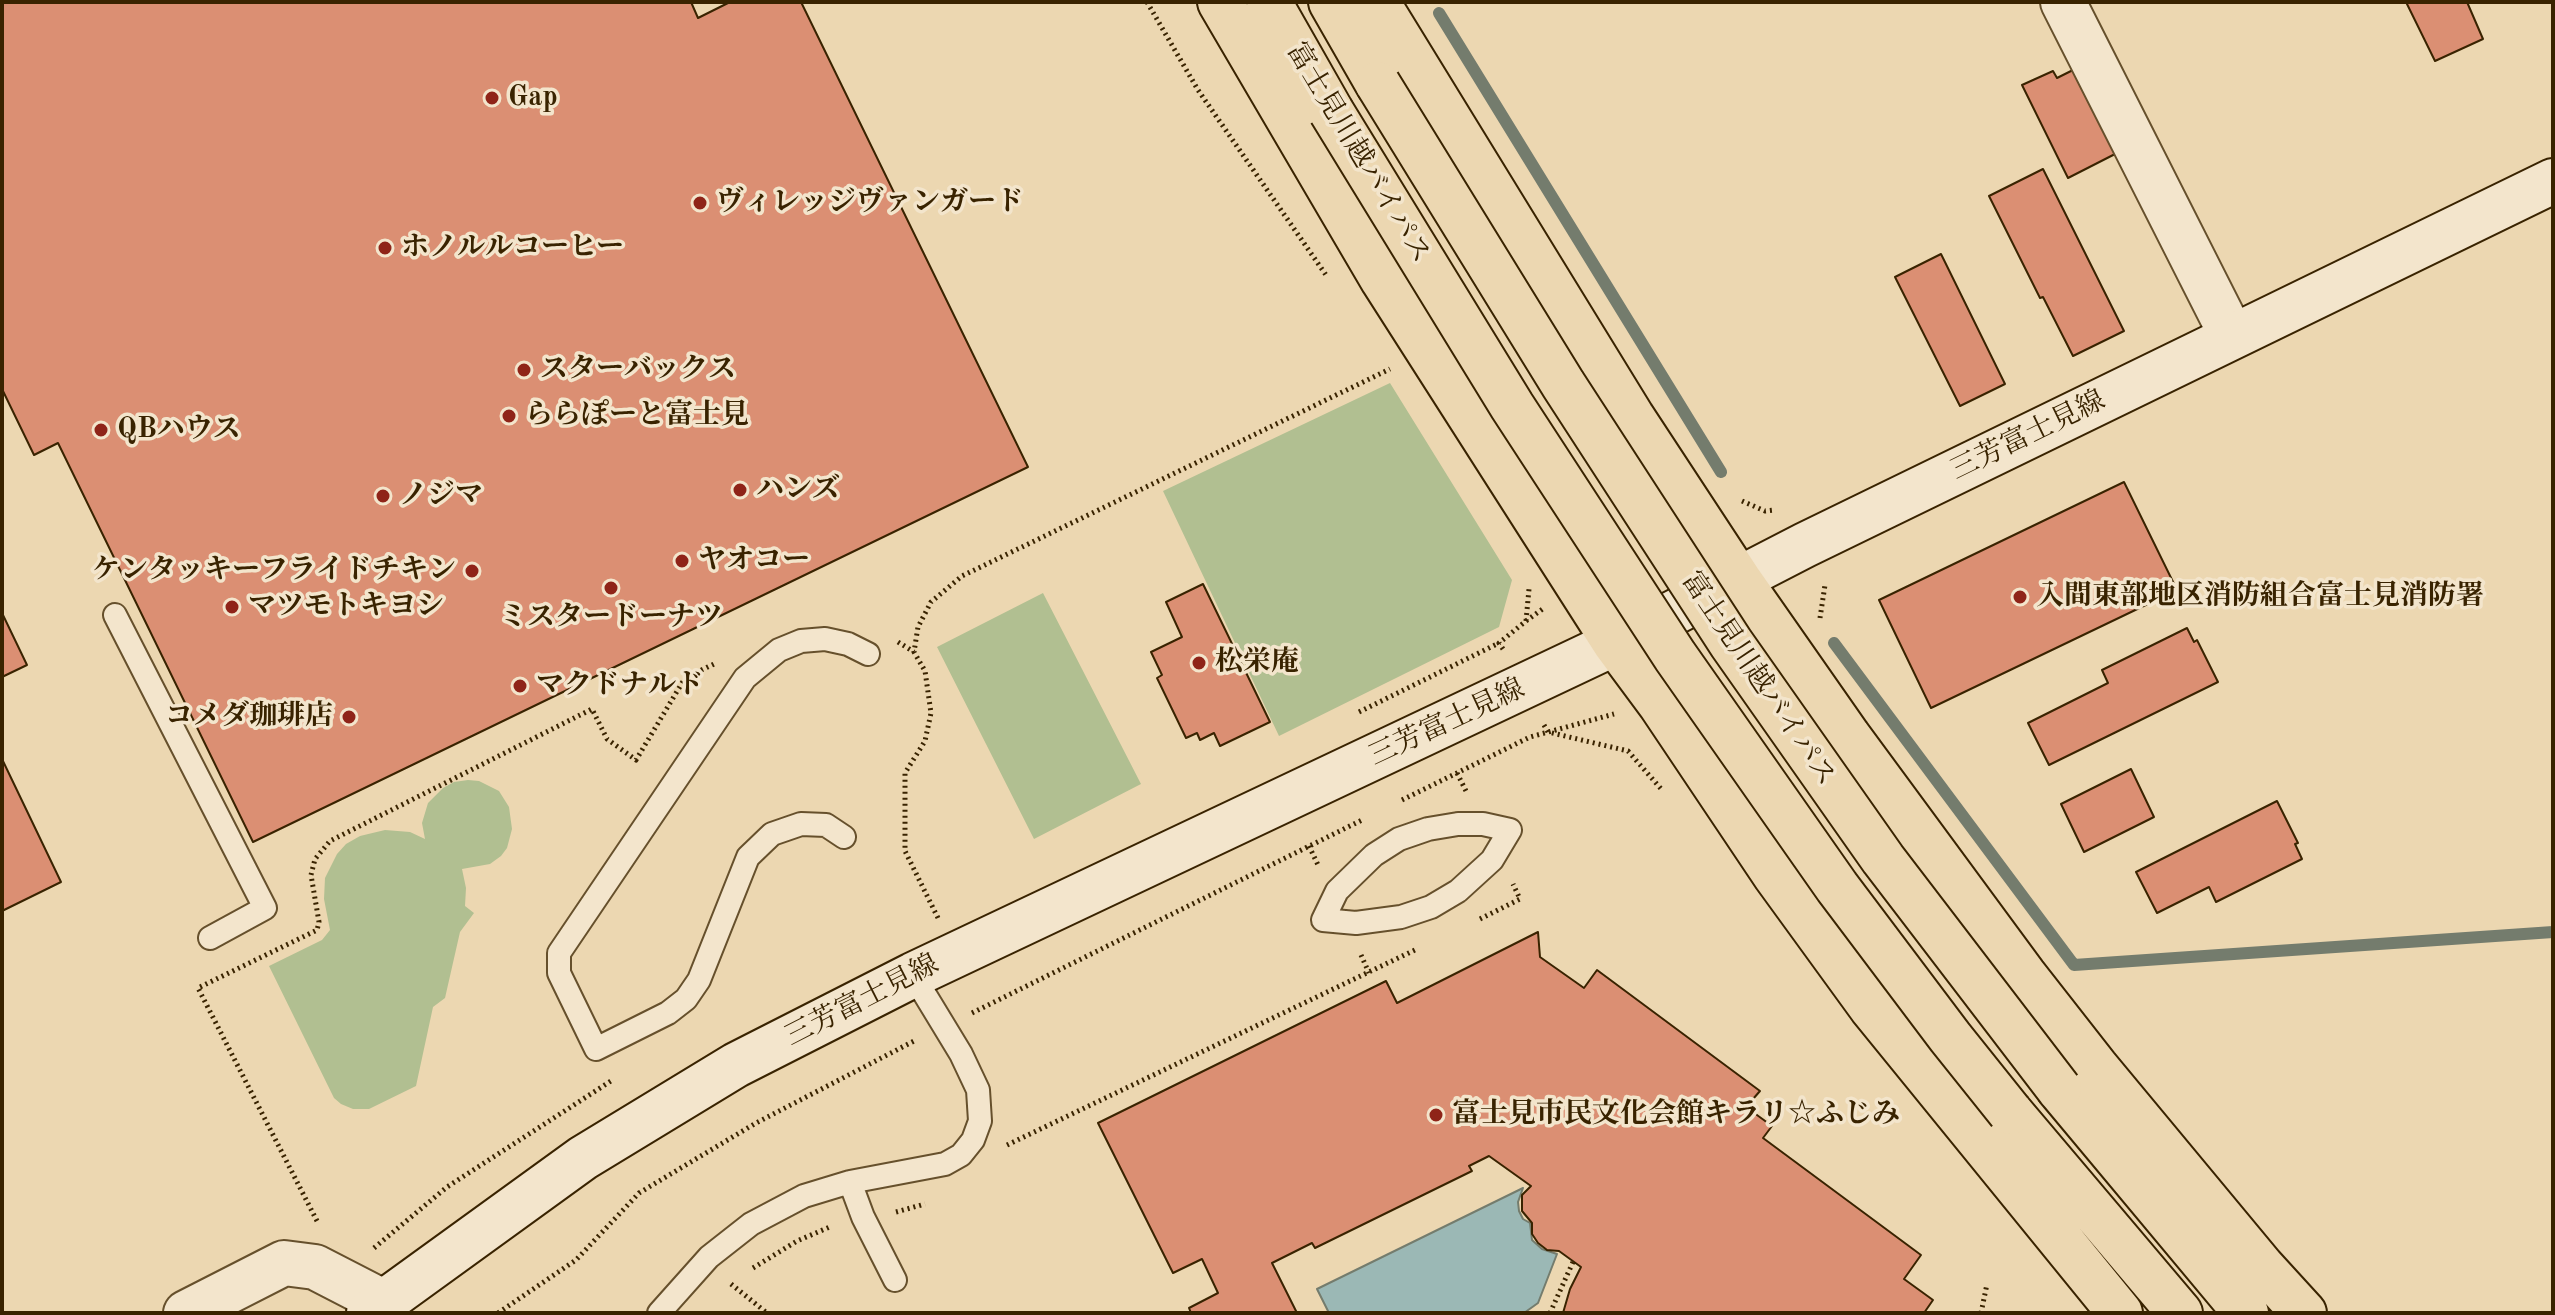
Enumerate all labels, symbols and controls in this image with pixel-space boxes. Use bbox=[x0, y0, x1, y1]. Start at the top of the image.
street label: 富士見川越バイパス bbox=[1279, 36, 1437, 270]
place label: Gap bbox=[508, 81, 558, 115]
marker: Gap bbox=[483, 89, 501, 107]
place label: ヴィレッジヴァンガード bbox=[716, 186, 1024, 220]
marker: ヴィレッジヴァンガード bbox=[691, 194, 709, 212]
place label: ホノルルコーヒー bbox=[401, 231, 624, 265]
marker: ホノルルコーヒー bbox=[376, 239, 394, 257]
place label: スターバックス bbox=[540, 353, 736, 387]
marker: スターバックス bbox=[515, 361, 533, 379]
street label: 三芳富士見線 bbox=[1945, 384, 2111, 488]
place label: ららぽーと富士見 bbox=[525, 399, 749, 433]
marker: ららぽーと富士見 bbox=[500, 407, 518, 425]
place label: QBハウス bbox=[117, 413, 241, 447]
marker: QBハウス bbox=[92, 421, 110, 439]
place label: ハンズ bbox=[756, 473, 840, 507]
place label: ノジマ bbox=[399, 479, 483, 513]
marker: ハンズ bbox=[731, 481, 749, 499]
marker: ノジマ bbox=[374, 487, 392, 505]
place label: ヤオコー bbox=[698, 544, 810, 578]
marker: ヤオコー bbox=[673, 552, 691, 570]
place label: ケンタッキーフライドチキン bbox=[92, 554, 456, 588]
marker: ケンタッキーフライドチキン bbox=[463, 562, 481, 580]
street label: 富士見川越バイパス bbox=[1674, 565, 1842, 793]
marker: ミスタードーナツ bbox=[602, 579, 620, 597]
place label: 入間東部地区消防組合富士見消防署 bbox=[2036, 580, 2484, 614]
marker: 入間東部地区消防組合富士見消防署 bbox=[2011, 588, 2029, 606]
place label: マツモトキヨシ bbox=[248, 590, 444, 624]
marker: マツモトキヨシ bbox=[223, 598, 241, 616]
place label: ミスタードーナツ bbox=[499, 601, 723, 635]
place label: 松栄庵 bbox=[1215, 646, 1299, 680]
marker: 松栄庵 bbox=[1190, 654, 1208, 672]
place label: マクドナルド bbox=[536, 669, 704, 703]
street label: 三芳富士見線 bbox=[1364, 672, 1530, 774]
marker: マクドナルド bbox=[511, 677, 529, 695]
place label: コメダ珈琲店 bbox=[165, 700, 333, 734]
marker: コメダ珈琲店 bbox=[340, 708, 358, 726]
street label: 三芳富士見線 bbox=[780, 948, 944, 1054]
place label: 富士見市民文化会館キラリ☆ふじみ bbox=[1452, 1098, 1900, 1132]
marker: 富士見市民文化会館キラリ☆ふじみ bbox=[1427, 1106, 1445, 1124]

